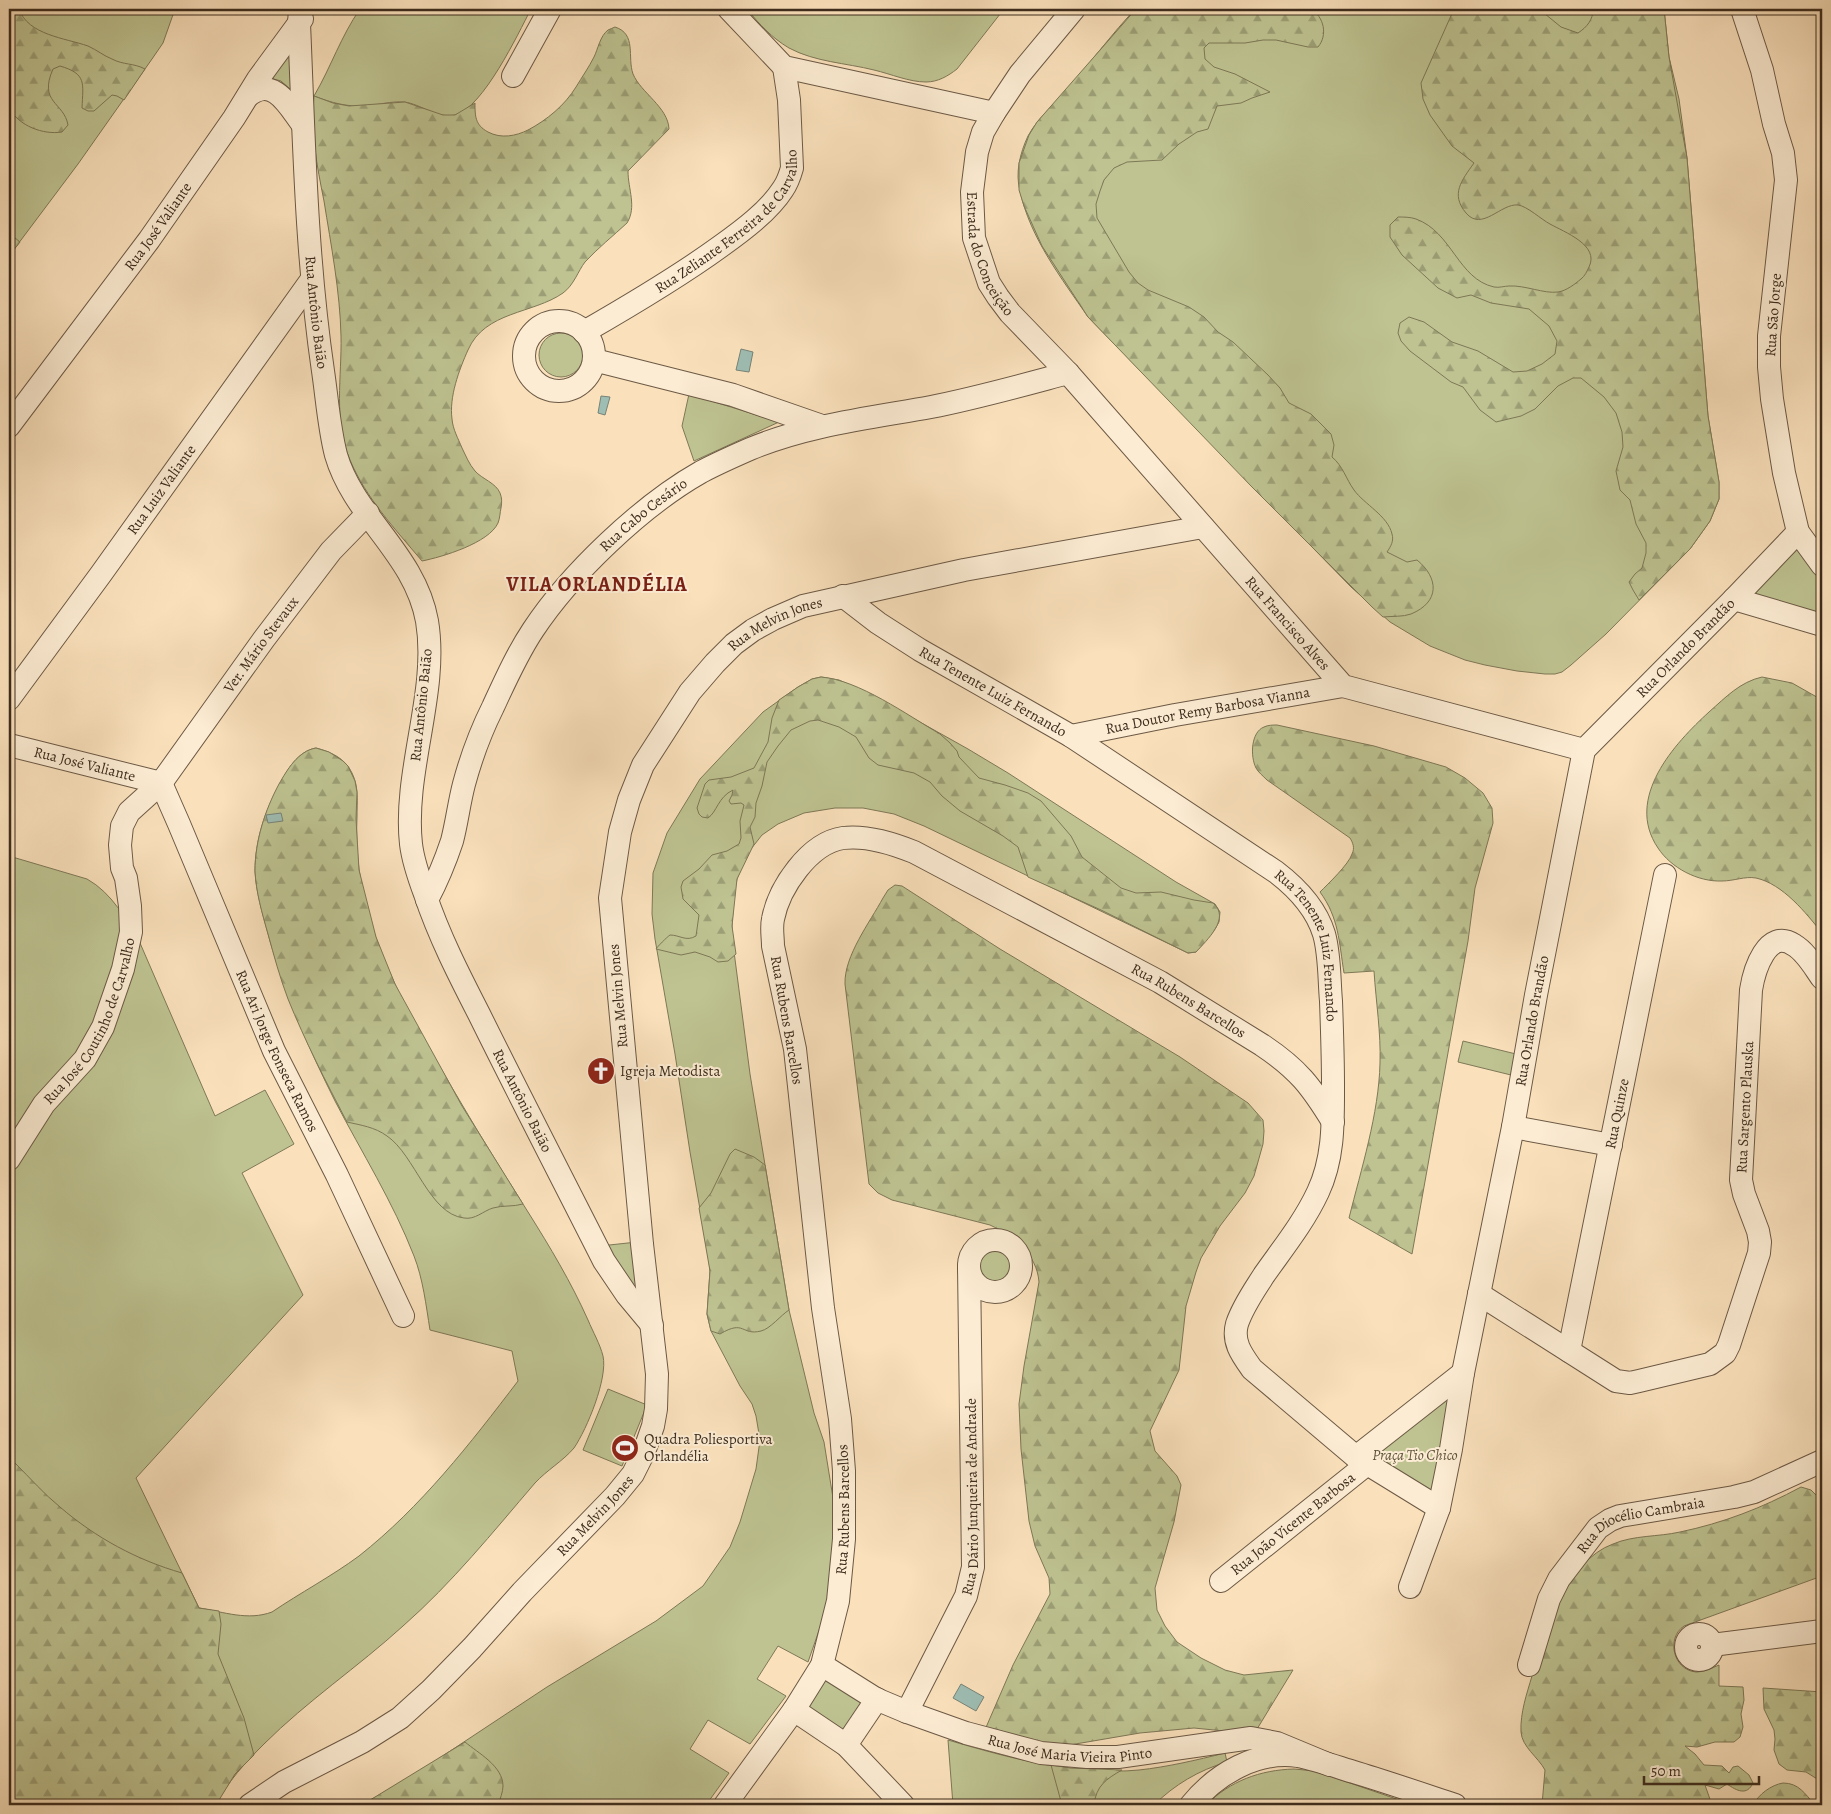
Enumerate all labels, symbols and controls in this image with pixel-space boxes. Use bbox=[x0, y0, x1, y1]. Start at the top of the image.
street label: Rua Zeliante Ferreira de Carvalho bbox=[651, 149, 802, 298]
street label: Rua José Valiante bbox=[119, 178, 196, 275]
street label: Estrada do Conceição bbox=[962, 191, 1019, 320]
street label: Rua Antônio Baião bbox=[300, 255, 333, 370]
street label: Rua São Jorge bbox=[1760, 272, 1786, 357]
street label: Rua Luiz Valiante bbox=[122, 440, 201, 539]
street label: Rua Cabo Cesário bbox=[595, 473, 691, 556]
district label: VILA ORLANDÉLIA bbox=[505, 571, 688, 598]
street label: Rua Francisco Alves bbox=[1241, 572, 1335, 675]
street label: Ver. Mário Stevaux bbox=[218, 592, 303, 697]
street label: Rua Melvin Jones bbox=[723, 592, 824, 655]
street label: Rua Orlando Brandão bbox=[1632, 594, 1739, 702]
street label: Rua Tenente Luiz Fernando bbox=[915, 641, 1070, 742]
street label: Rua Antônio Baião bbox=[405, 648, 437, 762]
street label: Rua Doutor Remy Barbosa Vianna bbox=[1104, 682, 1311, 739]
street label: Rua José Valiante bbox=[32, 742, 138, 786]
street label: Rua Tenente Luiz Fernando bbox=[1270, 864, 1342, 1022]
street label: Rua José Coutinho de Carvalho bbox=[39, 936, 139, 1109]
street label: Rua Melvin Jones bbox=[603, 943, 633, 1049]
street label: Rua Rubens Barcellos bbox=[766, 954, 808, 1086]
street label: Rua Orlando Brandão bbox=[1510, 954, 1554, 1088]
street label: Rua Rubens Barcellos bbox=[1128, 959, 1250, 1043]
street label: Rua Ari Jorge Fonseca Ramos bbox=[231, 967, 323, 1135]
street label: Rua Sargento Plauska bbox=[1731, 1041, 1758, 1174]
street label: Rua Antônio Baião bbox=[488, 1045, 557, 1156]
church icon: Igreja Metodista bbox=[586, 1056, 616, 1086]
place label: Igreja Metodista bbox=[620, 1061, 720, 1081]
street label: Rua Quinze bbox=[1600, 1076, 1634, 1151]
street label: Rua Dário Junqueira de Andrade bbox=[956, 1398, 983, 1598]
place label: Quadra Poliesportiva Orlandélia bbox=[644, 1429, 773, 1466]
sports icon: Quadra Poliesportiva Orlandélia bbox=[610, 1433, 640, 1463]
street label: Rua Rubens Barcellos bbox=[831, 1444, 854, 1576]
park label: Praça Tio Chico bbox=[1372, 1445, 1458, 1465]
street label: Rua João Vicente Barbosa bbox=[1226, 1467, 1359, 1580]
street label: Rua Melvin Jones bbox=[552, 1471, 638, 1561]
street label: Rua Diocélio Cambraia bbox=[1572, 1492, 1706, 1558]
street label: Rua José Maria Vieira Pinto bbox=[985, 1729, 1153, 1767]
scale bar bbox=[1644, 1754, 1758, 1786]
text: 50 m bbox=[1651, 1761, 1681, 1781]

